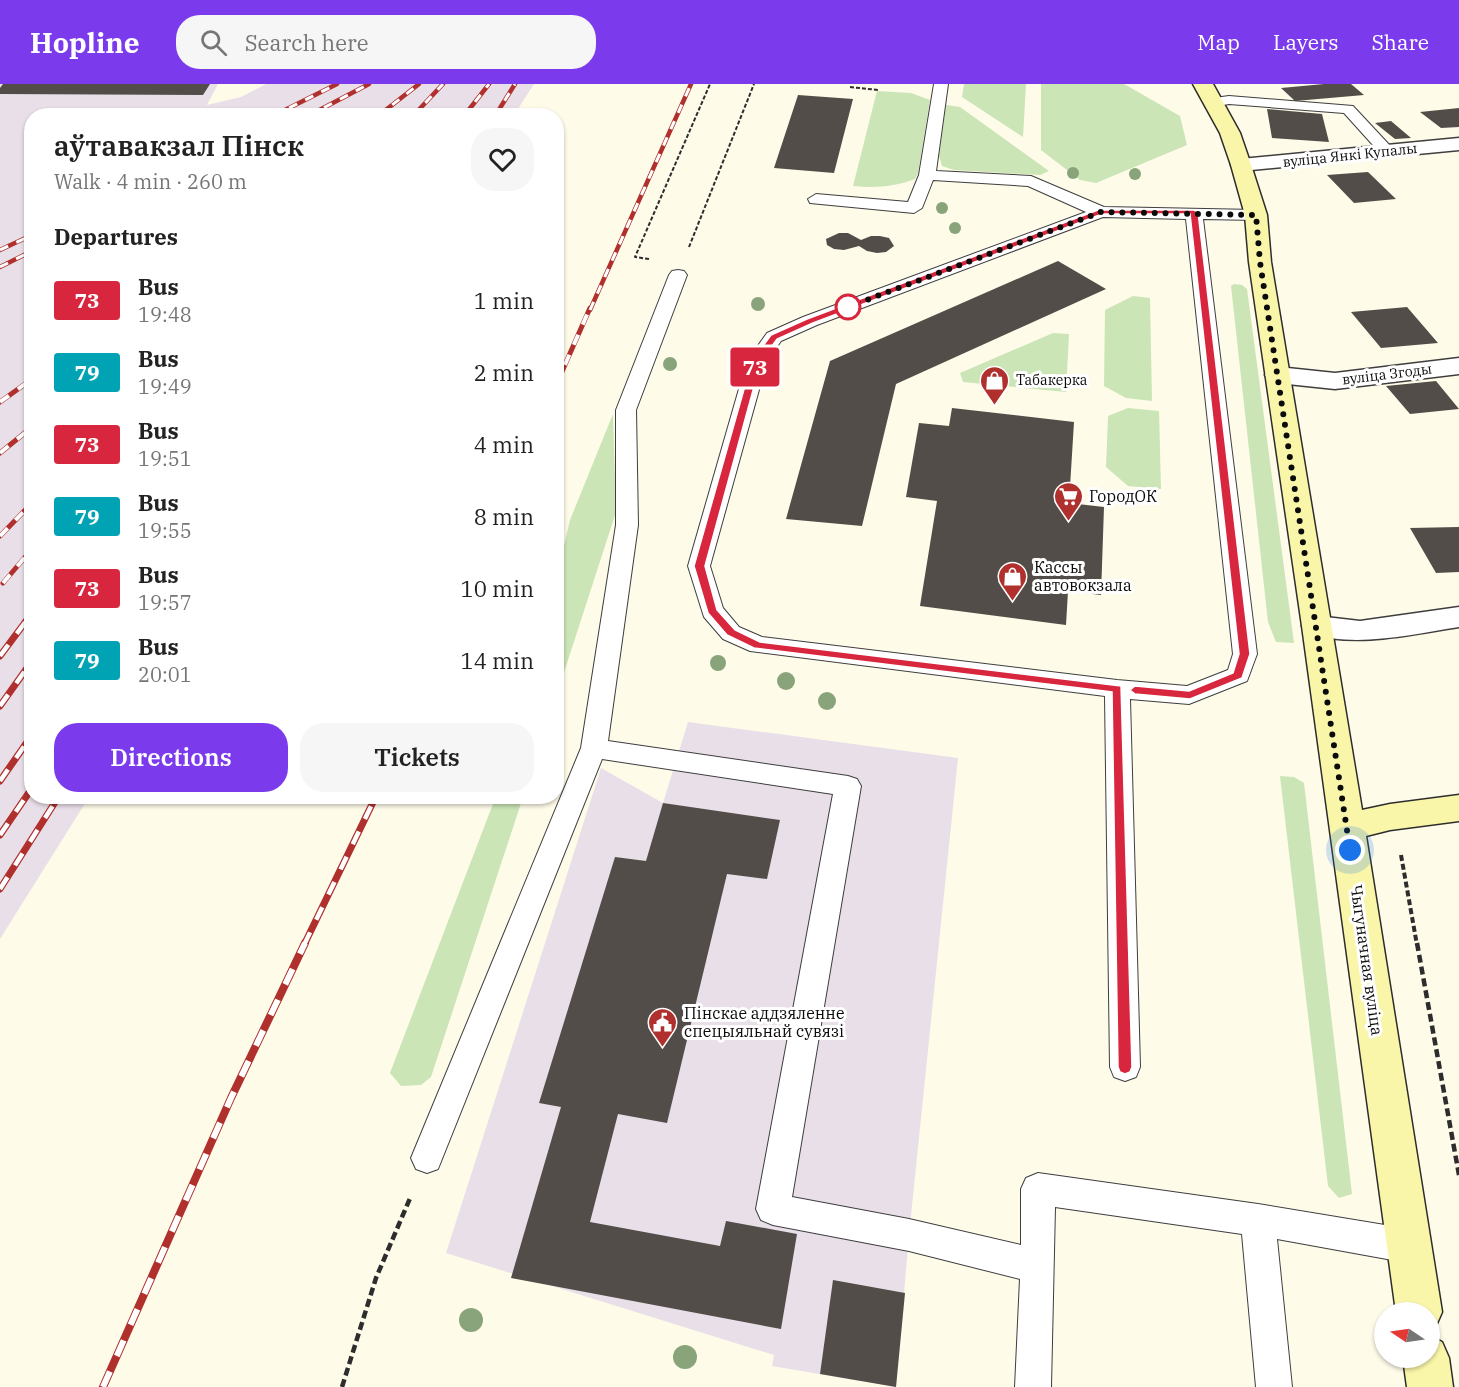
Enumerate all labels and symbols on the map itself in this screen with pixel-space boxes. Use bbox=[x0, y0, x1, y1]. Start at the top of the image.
street label: вуліца Янкі Купалы bbox=[1282, 139, 1418, 171]
unlabelled marker bbox=[835, 294, 861, 320]
line badge: 73 bbox=[728, 348, 782, 386]
street label: вуліца Згоды bbox=[1341, 360, 1433, 388]
shop icon: Табакерка bbox=[979, 364, 1011, 406]
place label: Табакерка bbox=[1016, 371, 1088, 389]
supermarket icon: ГородОК bbox=[1052, 480, 1084, 522]
place label: ГородОК bbox=[1089, 486, 1157, 506]
place label: Кассы автовокзала bbox=[1034, 557, 1132, 595]
shop icon: Кассы автовокзала bbox=[997, 560, 1029, 602]
your location bbox=[1335, 835, 1365, 865]
street label: Чыгуначная вуліца bbox=[1346, 883, 1388, 1037]
place label: Пінскае аддзяленне спецыяльнай сувязі bbox=[684, 1003, 844, 1041]
public building icon: Пінскае аддзяленне спецыяльнай сувязі bbox=[647, 1006, 679, 1048]
north arrow bbox=[1374, 1302, 1440, 1368]

